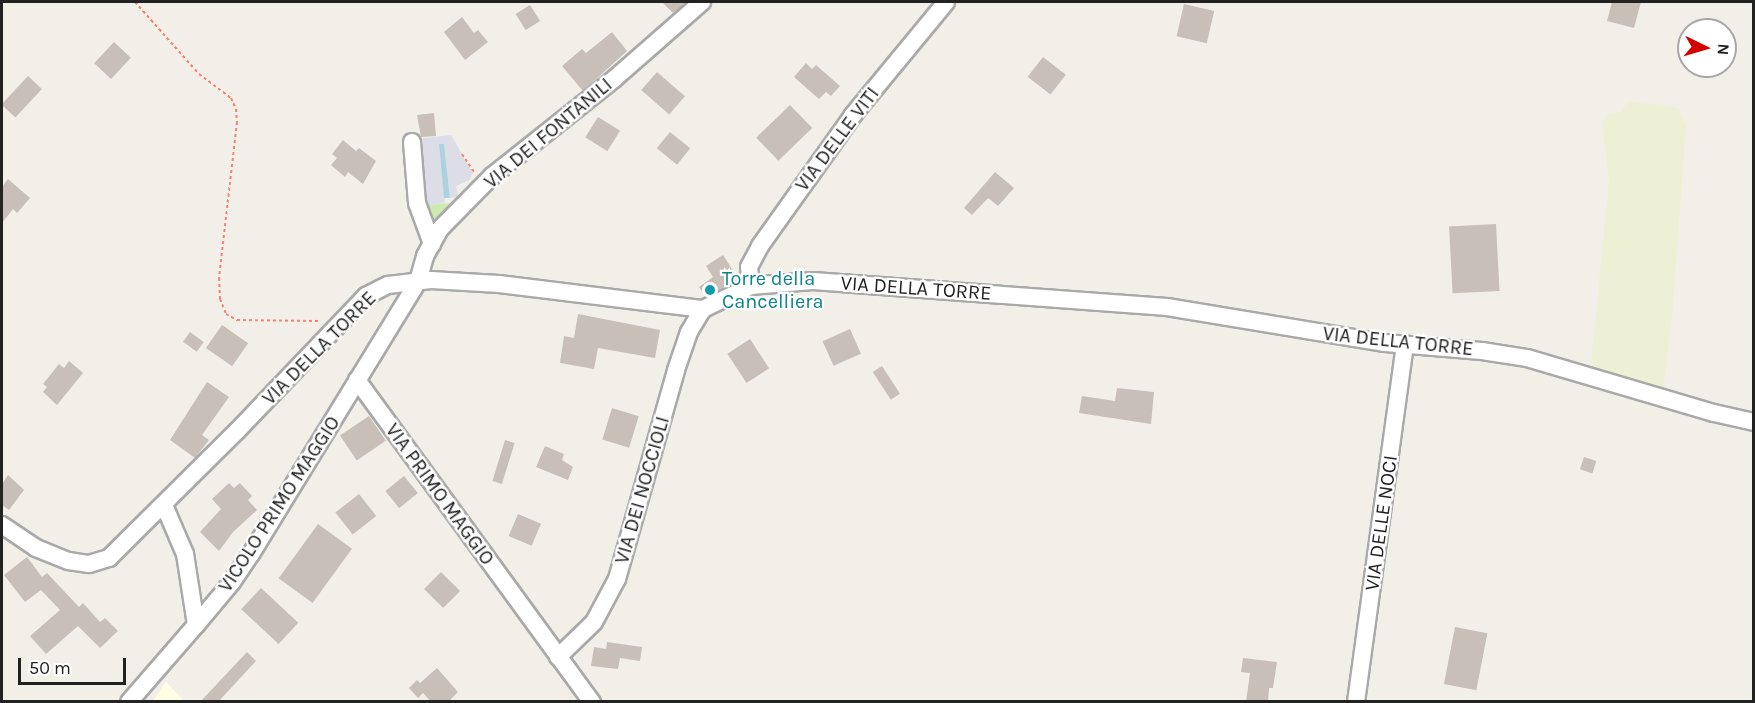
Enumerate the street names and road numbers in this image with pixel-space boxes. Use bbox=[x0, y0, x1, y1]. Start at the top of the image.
street label: VIA DEI FONTANILI bbox=[479, 72, 617, 194]
street label: VIA DELLE VITI bbox=[790, 82, 884, 196]
street label: VIA DELLA TORRE bbox=[840, 271, 992, 305]
street label: VIA DELLA TORRE bbox=[257, 286, 381, 410]
street label: VIA DELLA TORRE bbox=[1322, 321, 1474, 361]
street label: VICOLO PRIMO MAGGIO bbox=[213, 411, 345, 597]
street label: VIA DEI NOCCIOLI bbox=[609, 413, 675, 567]
street label: VIA PRIMO MAGGIO bbox=[381, 418, 499, 570]
street label: VIA DELLE NOCI bbox=[1360, 454, 1402, 592]

